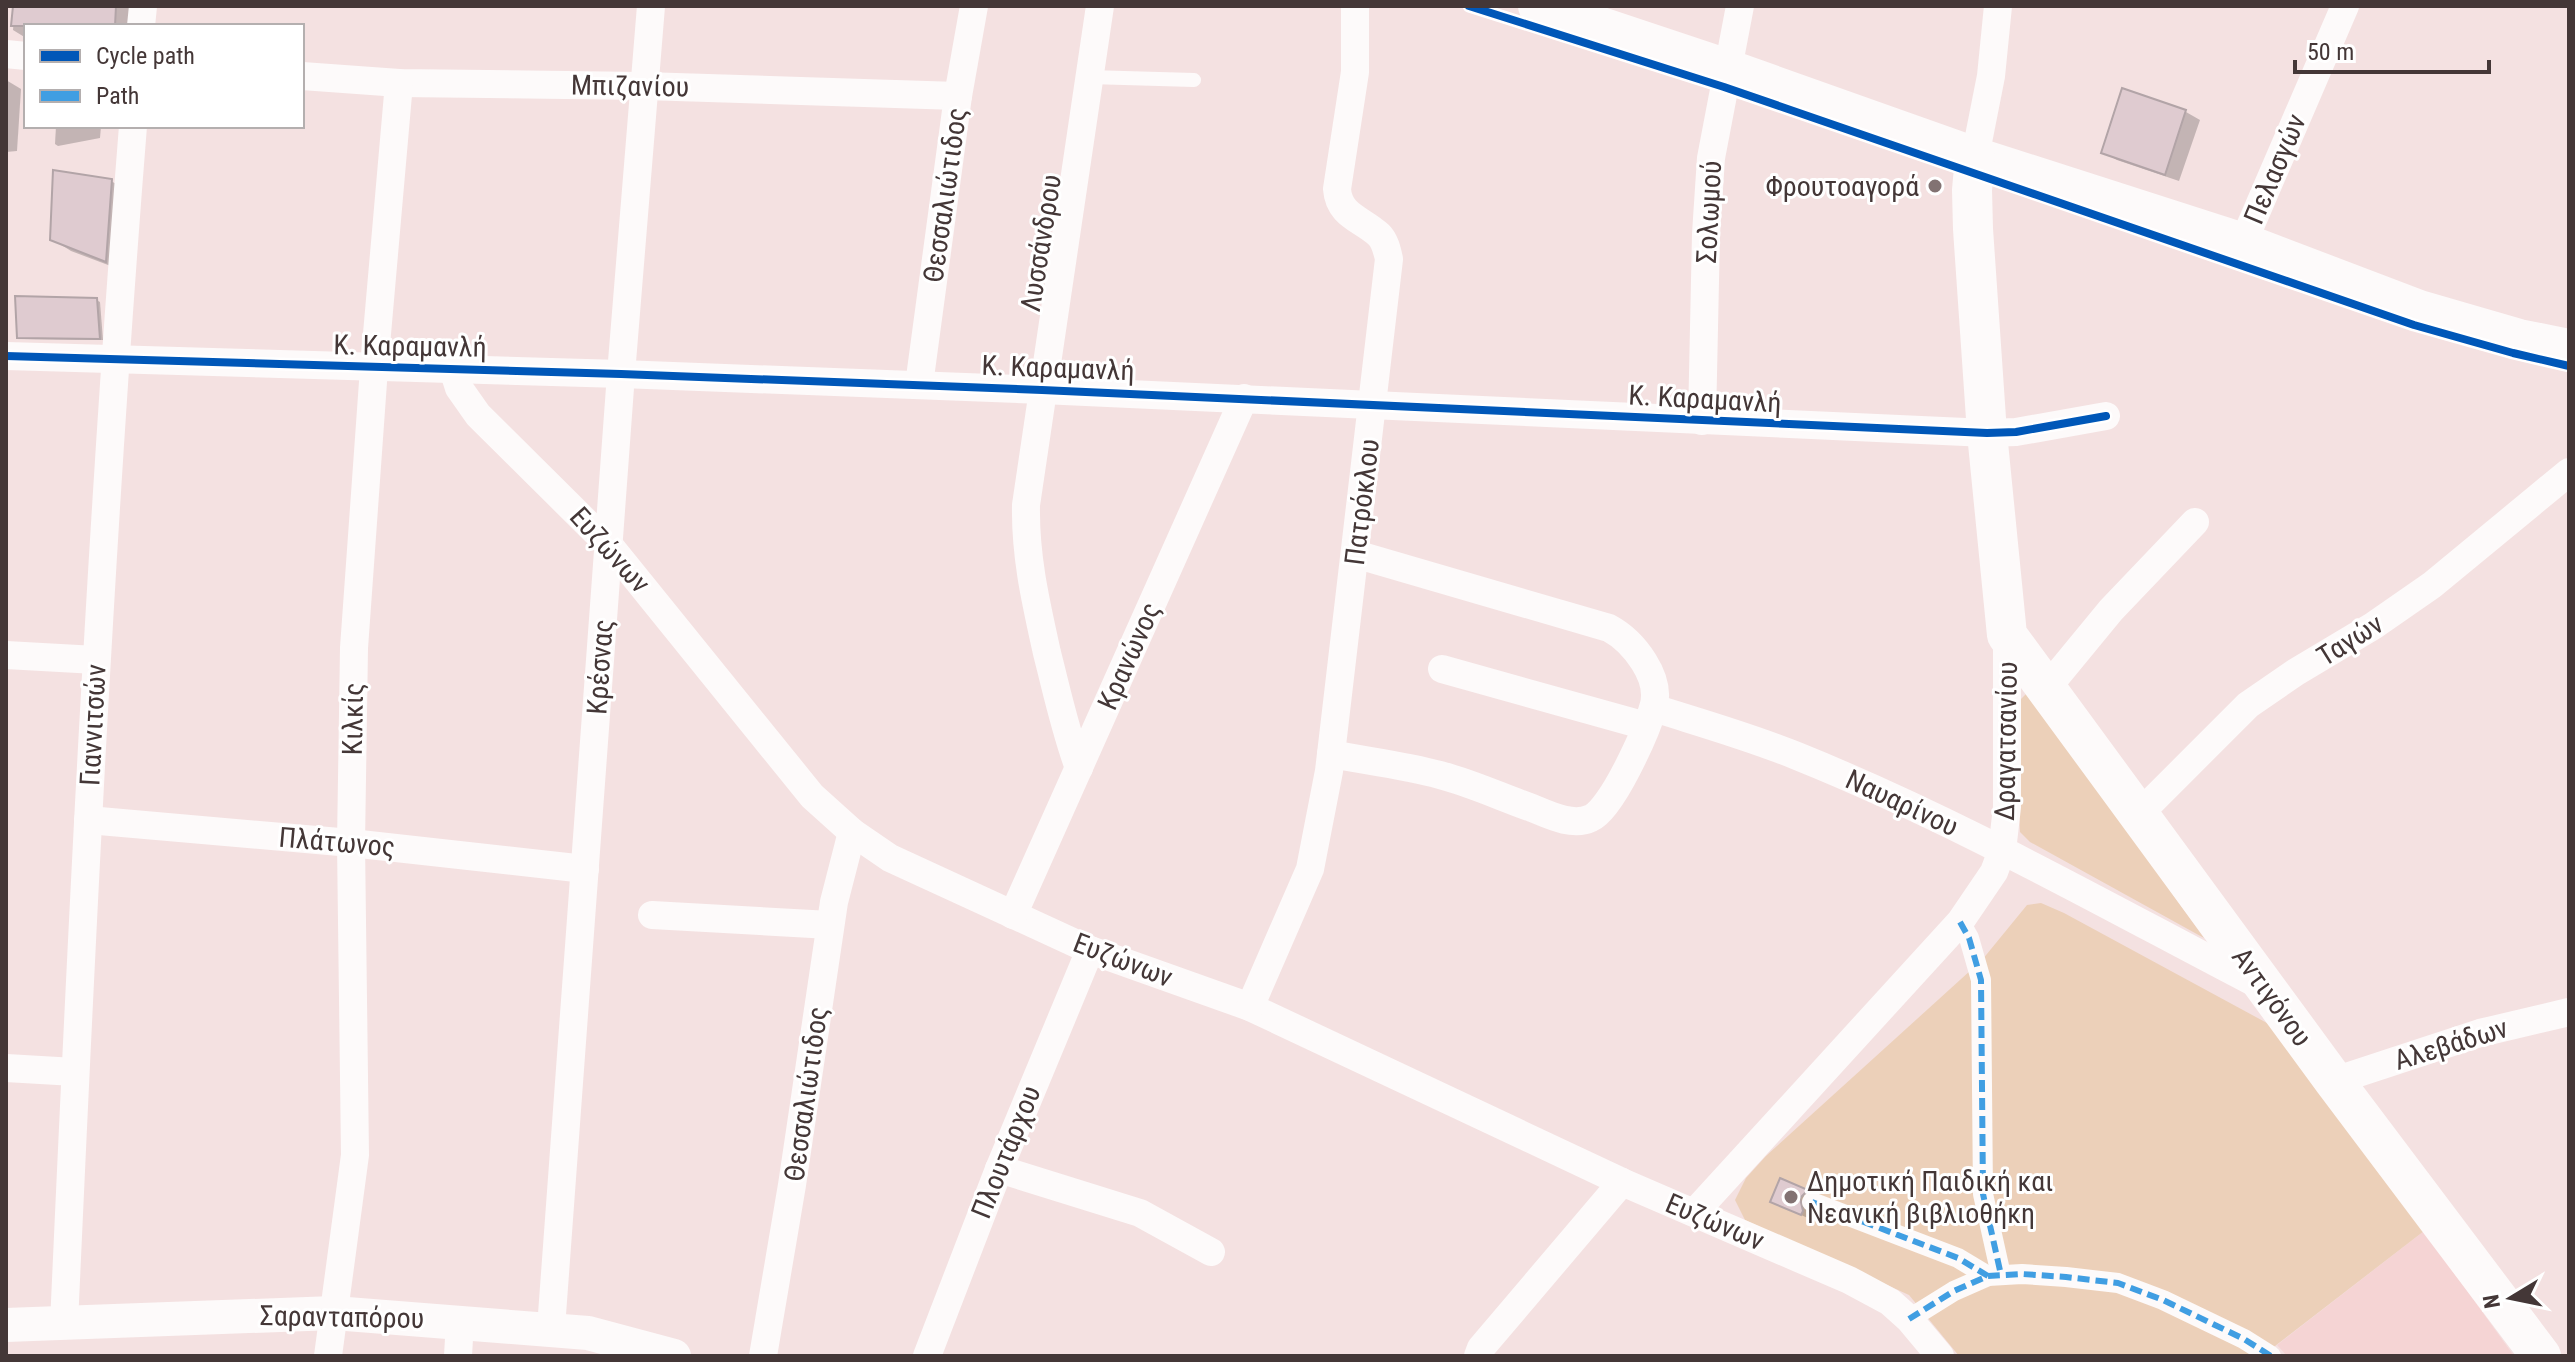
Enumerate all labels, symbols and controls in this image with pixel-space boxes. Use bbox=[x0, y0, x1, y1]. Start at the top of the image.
legend bbox=[24, 24, 304, 128]
scale bar bbox=[2295, 24, 2489, 74]
text: 50 m bbox=[2307, 38, 2354, 66]
text: Cycle path bbox=[96, 42, 195, 70]
street label: Μπιζανίου bbox=[571, 68, 689, 104]
text: Path bbox=[96, 82, 139, 110]
street label: Θεσσαλιώτιδος bbox=[916, 105, 974, 285]
street label: Πελασγών bbox=[2237, 109, 2313, 229]
street label: Σολωμού bbox=[1690, 160, 1728, 264]
place label: Φρουτοαγορά bbox=[1765, 170, 1919, 203]
street label: Λυσσάνδρου bbox=[1014, 172, 1068, 314]
marker: Φρουτοαγορά bbox=[1926, 177, 1944, 195]
street label: Κ. Καραμανλή bbox=[333, 328, 487, 364]
street label: Κ. Καραμανλή bbox=[981, 349, 1135, 387]
street label: Κ. Καραμανλή bbox=[1628, 379, 1782, 419]
street label: Πατρόκλου bbox=[1338, 437, 1386, 567]
street label: Ευζώνων bbox=[563, 500, 657, 600]
street label: Κρανώνος bbox=[1091, 597, 1167, 715]
street label: Ταγών bbox=[2311, 607, 2389, 673]
street label: Κρέσνας bbox=[580, 618, 620, 716]
street label: Δραγατσανίου bbox=[1988, 661, 2024, 821]
street label: Γιαννιτσών bbox=[73, 663, 113, 787]
street label: Κιλκίς bbox=[336, 682, 370, 756]
street label: Ναυαρίνου bbox=[1841, 763, 1963, 843]
street label: Πλάτωνος bbox=[278, 820, 396, 864]
street label: Ευζώνων bbox=[1069, 926, 1177, 994]
street label: Αντιγόνου bbox=[2225, 941, 2319, 1053]
street label: Θεσσαλιώτιδος bbox=[777, 1004, 835, 1184]
street label: Αλεβάδων bbox=[2390, 1011, 2512, 1077]
street label: Πλουτάρχου bbox=[964, 1081, 1048, 1223]
place label: Δημοτική Παιδική και Νεανική βιβλιοθήκη bbox=[1807, 1165, 2053, 1230]
street label: Ευζώνων bbox=[1661, 1187, 1769, 1257]
marker: Δημοτική Παιδική και Νεανική βιβλιοθήκη bbox=[1782, 1188, 1800, 1206]
north arrow bbox=[2471, 1258, 2551, 1338]
text: N bbox=[2478, 1293, 2505, 1310]
street label: Σαρανταπόρου bbox=[259, 1299, 425, 1335]

